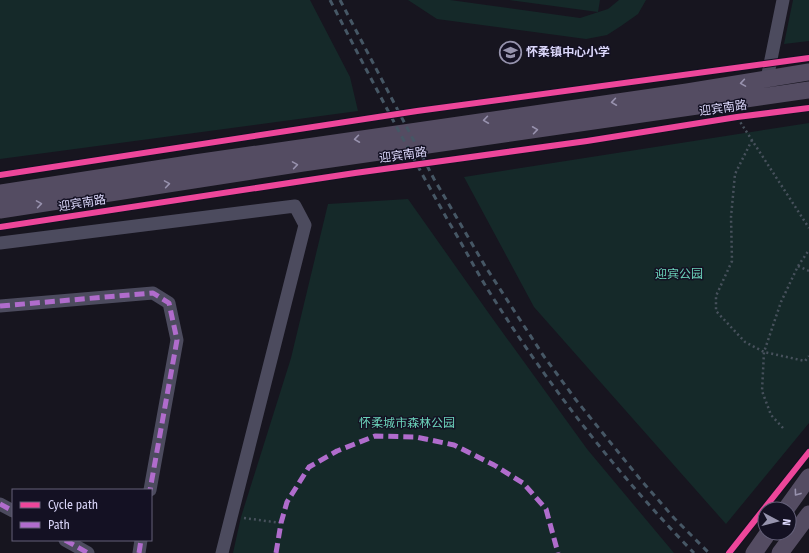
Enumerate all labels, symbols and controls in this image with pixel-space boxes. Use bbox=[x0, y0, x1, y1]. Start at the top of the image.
school or university icon: 怀柔镇中心小学 bbox=[497, 39, 523, 65]
place label: 怀柔镇中心小学 bbox=[526, 45, 610, 59]
one-way arrow bbox=[740, 78, 746, 87]
one-way arrow bbox=[611, 97, 617, 106]
street label: 迎宾南路 bbox=[698, 98, 748, 118]
one-way arrow bbox=[483, 115, 489, 124]
one-way arrow bbox=[532, 126, 538, 135]
one-way arrow bbox=[354, 134, 360, 143]
street label: 迎宾南路 bbox=[378, 145, 428, 165]
one-way arrow bbox=[292, 161, 299, 169]
one-way arrow bbox=[164, 181, 170, 189]
street label: 迎宾南路 bbox=[57, 192, 107, 214]
one-way arrow bbox=[35, 201, 42, 209]
park label: 迎宾公园 bbox=[655, 267, 703, 281]
park label: 怀柔城市森林公园 bbox=[359, 416, 455, 430]
legend bbox=[12, 489, 152, 541]
one-way arrow bbox=[795, 489, 802, 496]
text: Cycle path bbox=[48, 498, 98, 512]
north arrow bbox=[757, 501, 797, 541]
text: Path bbox=[48, 518, 70, 532]
text: N bbox=[780, 518, 793, 526]

